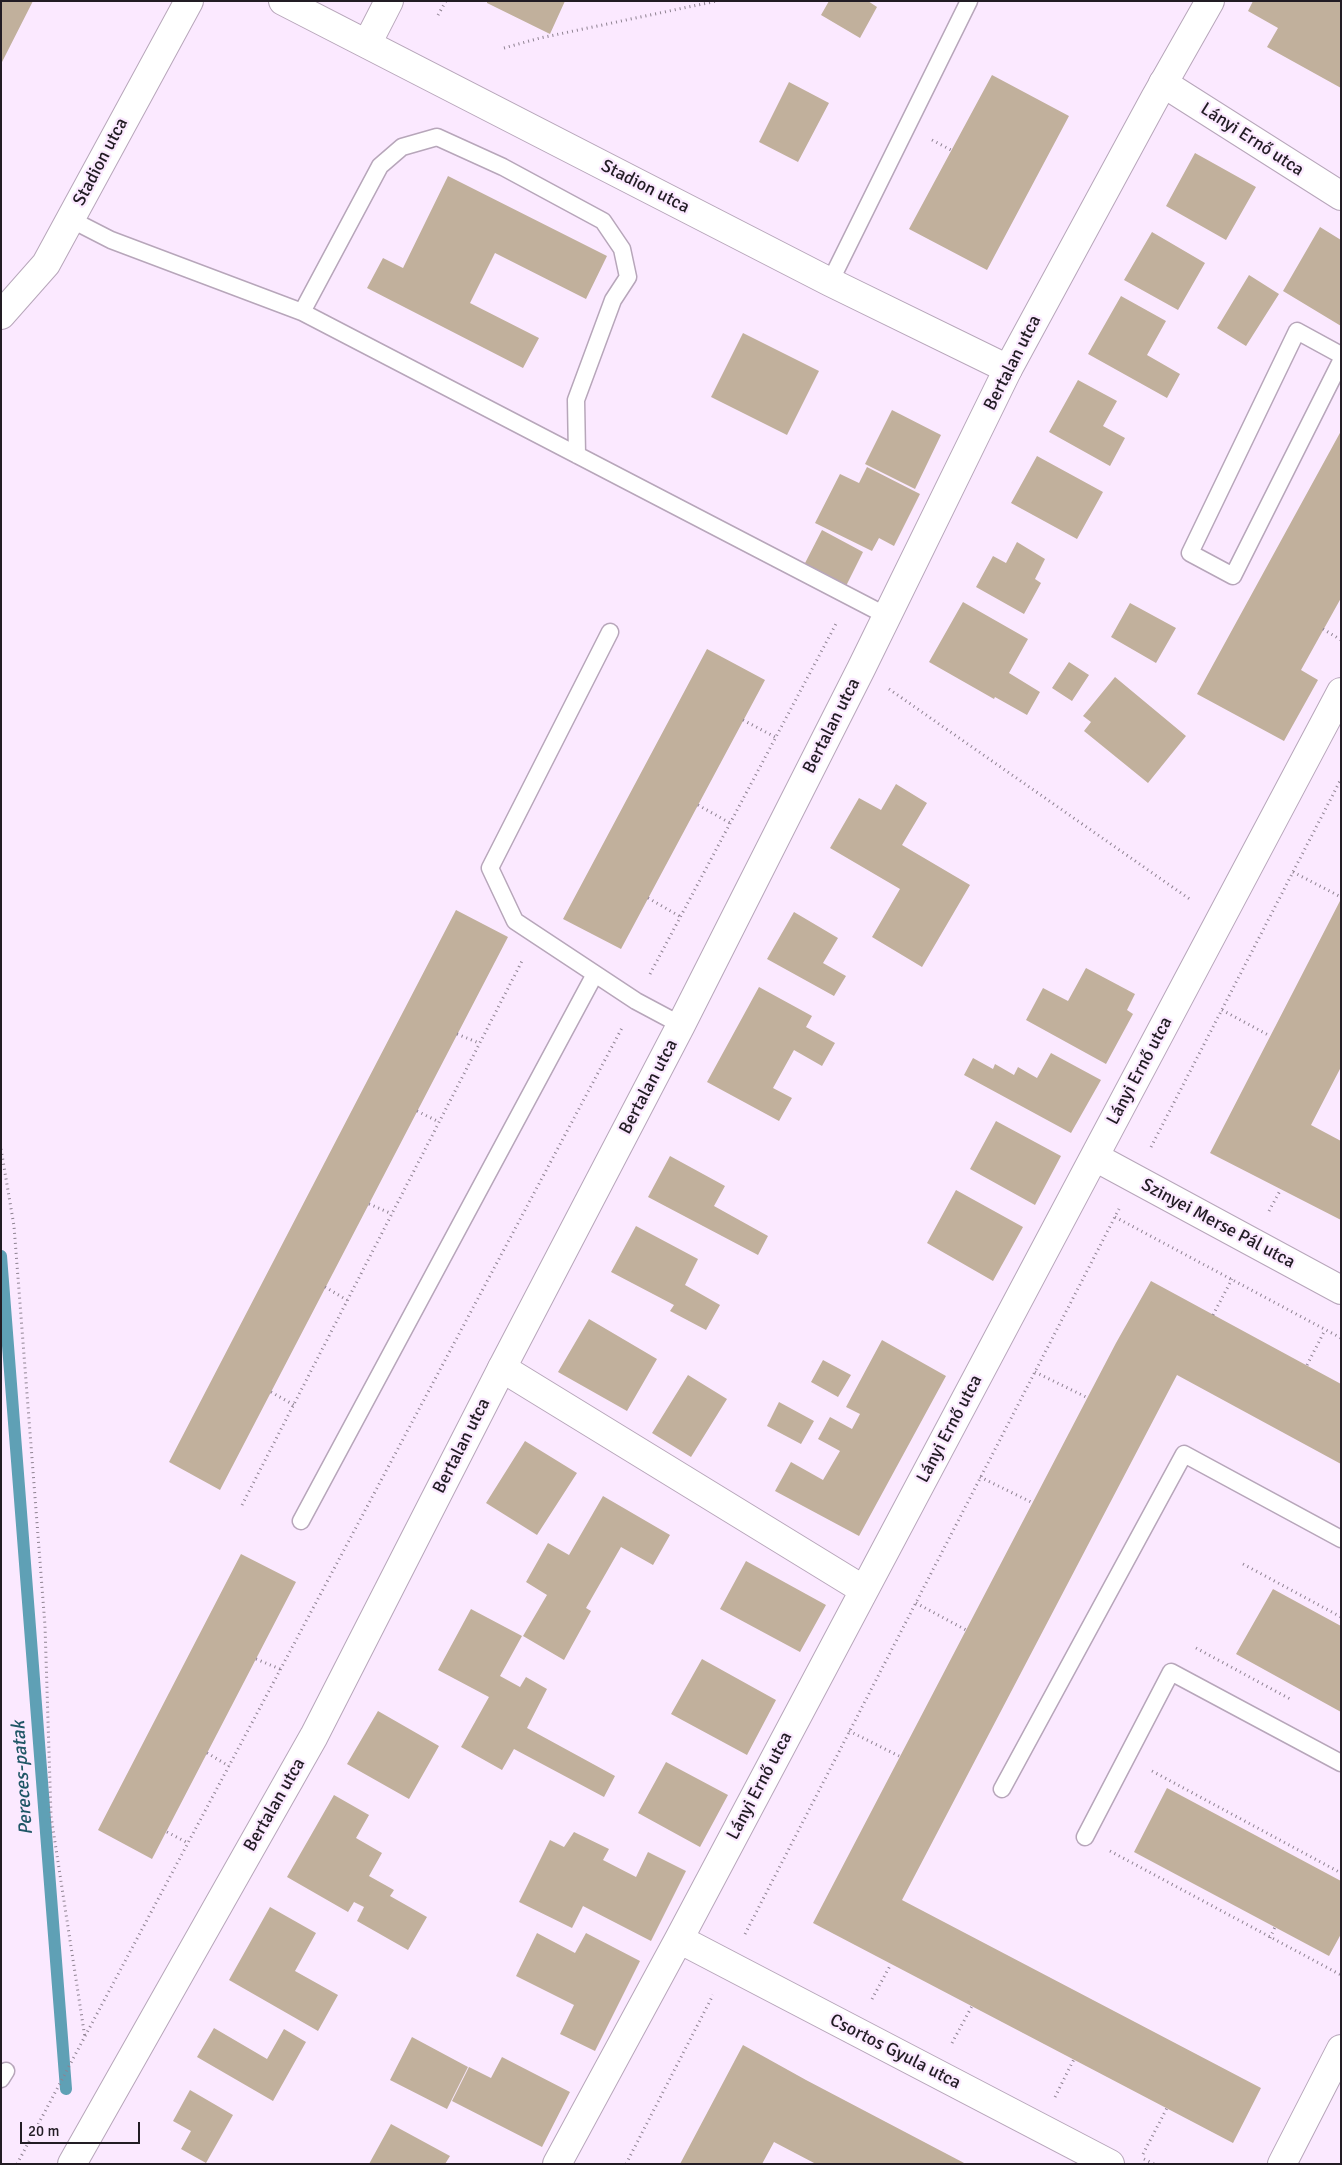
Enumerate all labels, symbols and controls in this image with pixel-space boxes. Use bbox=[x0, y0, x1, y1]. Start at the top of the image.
street label: Lányi Ernő utca bbox=[1196, 99, 1308, 181]
street label: Stadion utca bbox=[69, 114, 133, 210]
street label: Stadion utca bbox=[597, 155, 693, 219]
street label: Bertalan utca bbox=[980, 312, 1046, 414]
street label: Bertalan utca bbox=[799, 675, 865, 777]
street label: Lányi Ernő utca bbox=[1103, 1013, 1177, 1129]
street label: Bertalan utca bbox=[615, 1036, 683, 1138]
street label: Szinyei Merse Pál utca bbox=[1137, 1174, 1299, 1274]
street label: Lányi Ernő utca bbox=[913, 1371, 987, 1487]
street label: Bertalan utca bbox=[429, 1395, 495, 1497]
water label: Pereces-patak bbox=[8, 1720, 38, 1836]
street label: Lányi Ernő utca bbox=[723, 1728, 797, 1844]
street label: Bertalan utca bbox=[240, 1755, 310, 1855]
street label: Csortos Gyula utca bbox=[826, 2010, 964, 2094]
scale bar bbox=[22, 2112, 142, 2144]
text: 20 m bbox=[28, 2122, 59, 2140]

